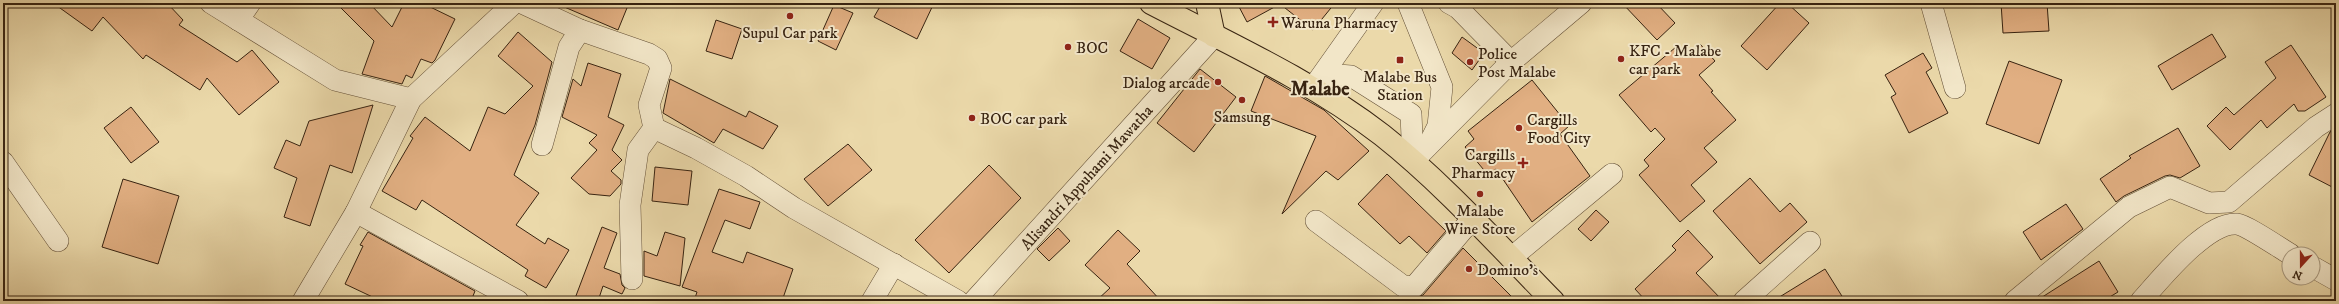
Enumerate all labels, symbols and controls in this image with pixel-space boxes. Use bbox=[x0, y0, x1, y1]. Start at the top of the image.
marker: Supul Car park bbox=[785, 11, 795, 21]
place label: Waruna Pharmacy bbox=[1280, 13, 1398, 33]
marker: Waruna Pharmacy bbox=[1268, 17, 1278, 27]
place label: Supul Car park bbox=[742, 23, 838, 43]
place label: BOC bbox=[1076, 38, 1108, 58]
place label: KFC - Malabe car park bbox=[1629, 41, 1722, 79]
marker: BOC bbox=[1063, 42, 1073, 52]
place label: Police Post Malabe bbox=[1478, 44, 1556, 82]
marker: KFC - Malabe car park bbox=[1616, 54, 1626, 64]
marker: Malabe Bus Station bbox=[1395, 55, 1405, 65]
marker: Police Post Malabe bbox=[1465, 57, 1475, 67]
place label: Malabe Bus Station bbox=[1363, 67, 1437, 105]
place label: Dialog arcade bbox=[1122, 73, 1210, 93]
marker: Dialog arcade bbox=[1213, 77, 1223, 87]
district label: Malabe bbox=[1291, 77, 1350, 102]
marker: Samsung bbox=[1237, 95, 1247, 105]
street label: Alisandri Appuhami Mawatha bbox=[1016, 101, 1157, 254]
place label: Samsung bbox=[1214, 107, 1270, 127]
place label: BOC car park bbox=[980, 109, 1067, 129]
place label: Cargills Food City bbox=[1527, 110, 1591, 148]
marker: BOC car park bbox=[967, 113, 977, 123]
marker: Cargills Food City bbox=[1514, 123, 1524, 133]
place label: Cargills Pharmacy bbox=[1451, 145, 1515, 183]
marker: Cargills Pharmacy bbox=[1518, 158, 1528, 168]
marker: Malabe Wine Store bbox=[1475, 189, 1485, 199]
place label: Malabe Wine Store bbox=[1444, 201, 1516, 239]
north arrow bbox=[2281, 246, 2321, 286]
place label: Domino's bbox=[1477, 260, 1538, 280]
marker: Domino's bbox=[1464, 264, 1474, 274]
text: N bbox=[2291, 266, 2304, 283]

